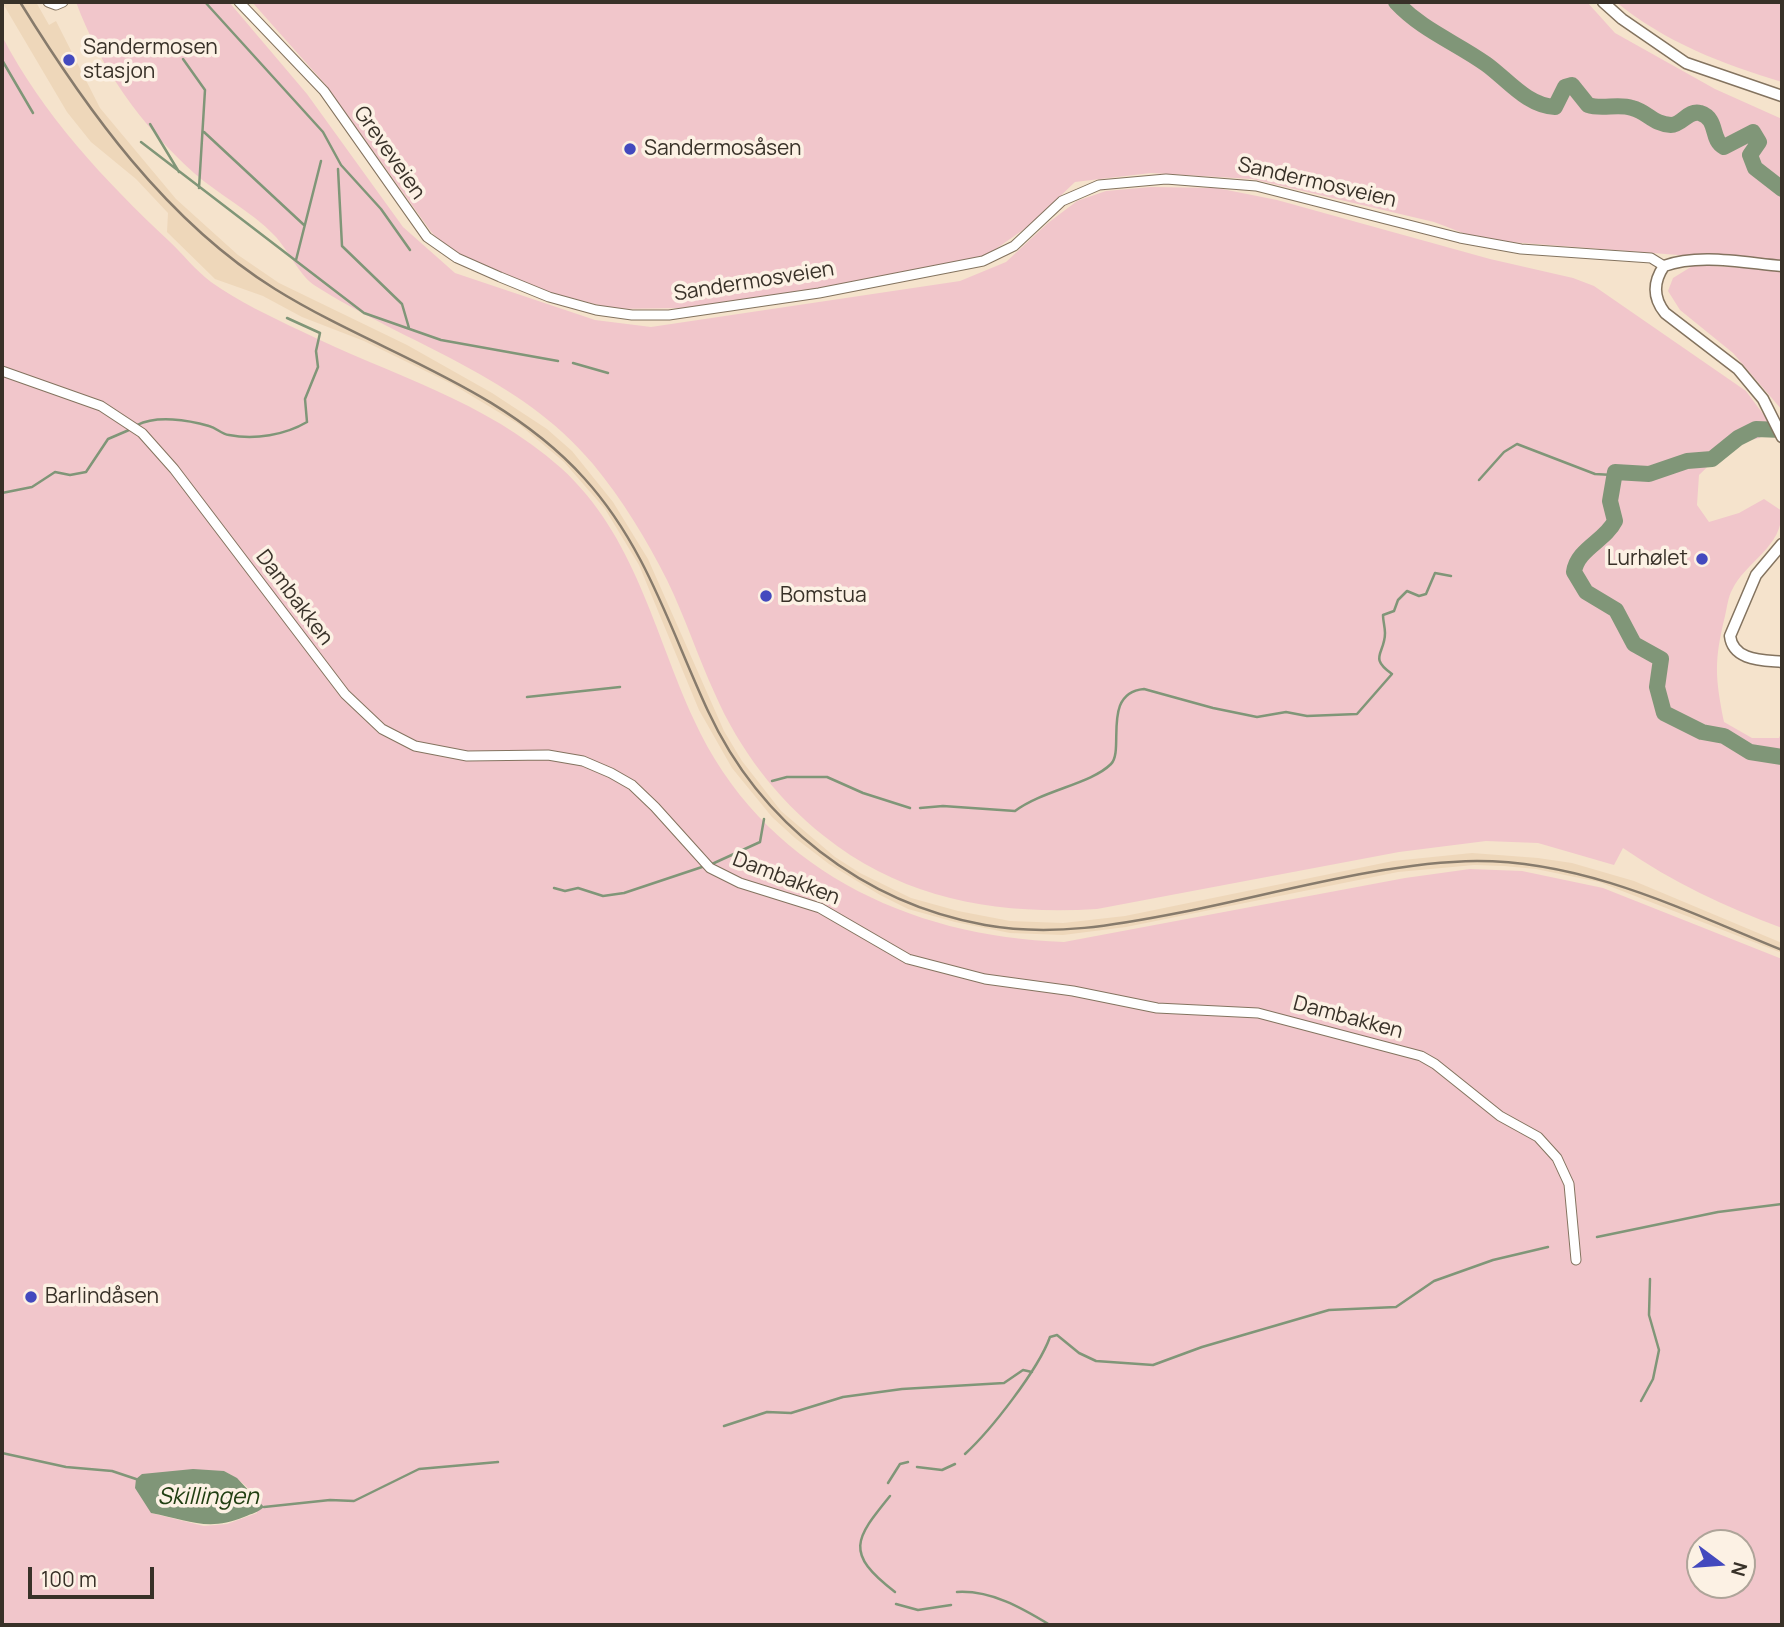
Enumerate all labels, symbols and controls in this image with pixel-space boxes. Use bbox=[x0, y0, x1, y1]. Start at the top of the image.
place label: Sandermosen stasjon bbox=[83, 35, 218, 85]
marker: Sandermosen stasjon bbox=[61, 52, 77, 68]
street label: Greveveien bbox=[348, 102, 430, 204]
place label: Sandermosåsen bbox=[644, 136, 802, 162]
marker: Sandermosåsen bbox=[622, 141, 638, 157]
street label: Sandermosveien bbox=[1235, 153, 1399, 213]
street label: Sandermosveien bbox=[672, 257, 836, 307]
street label: Dambakken bbox=[250, 545, 338, 651]
place label: Lurhølet bbox=[1607, 546, 1688, 572]
marker: Lurhølet bbox=[1694, 551, 1710, 567]
place label: Bomstua bbox=[780, 583, 867, 609]
marker: Bomstua bbox=[758, 588, 774, 604]
street label: Dambakken bbox=[729, 847, 843, 911]
street label: Dambakken bbox=[1290, 991, 1406, 1045]
place label: Barlindåsen bbox=[45, 1284, 159, 1310]
marker: Barlindåsen bbox=[23, 1289, 39, 1305]
water label: Skillingen bbox=[157, 1484, 259, 1512]
north arrow bbox=[1686, 1529, 1756, 1599]
scale bar bbox=[32, 1554, 158, 1598]
text: N bbox=[1725, 1559, 1754, 1579]
text: 100 m bbox=[41, 1565, 97, 1593]

